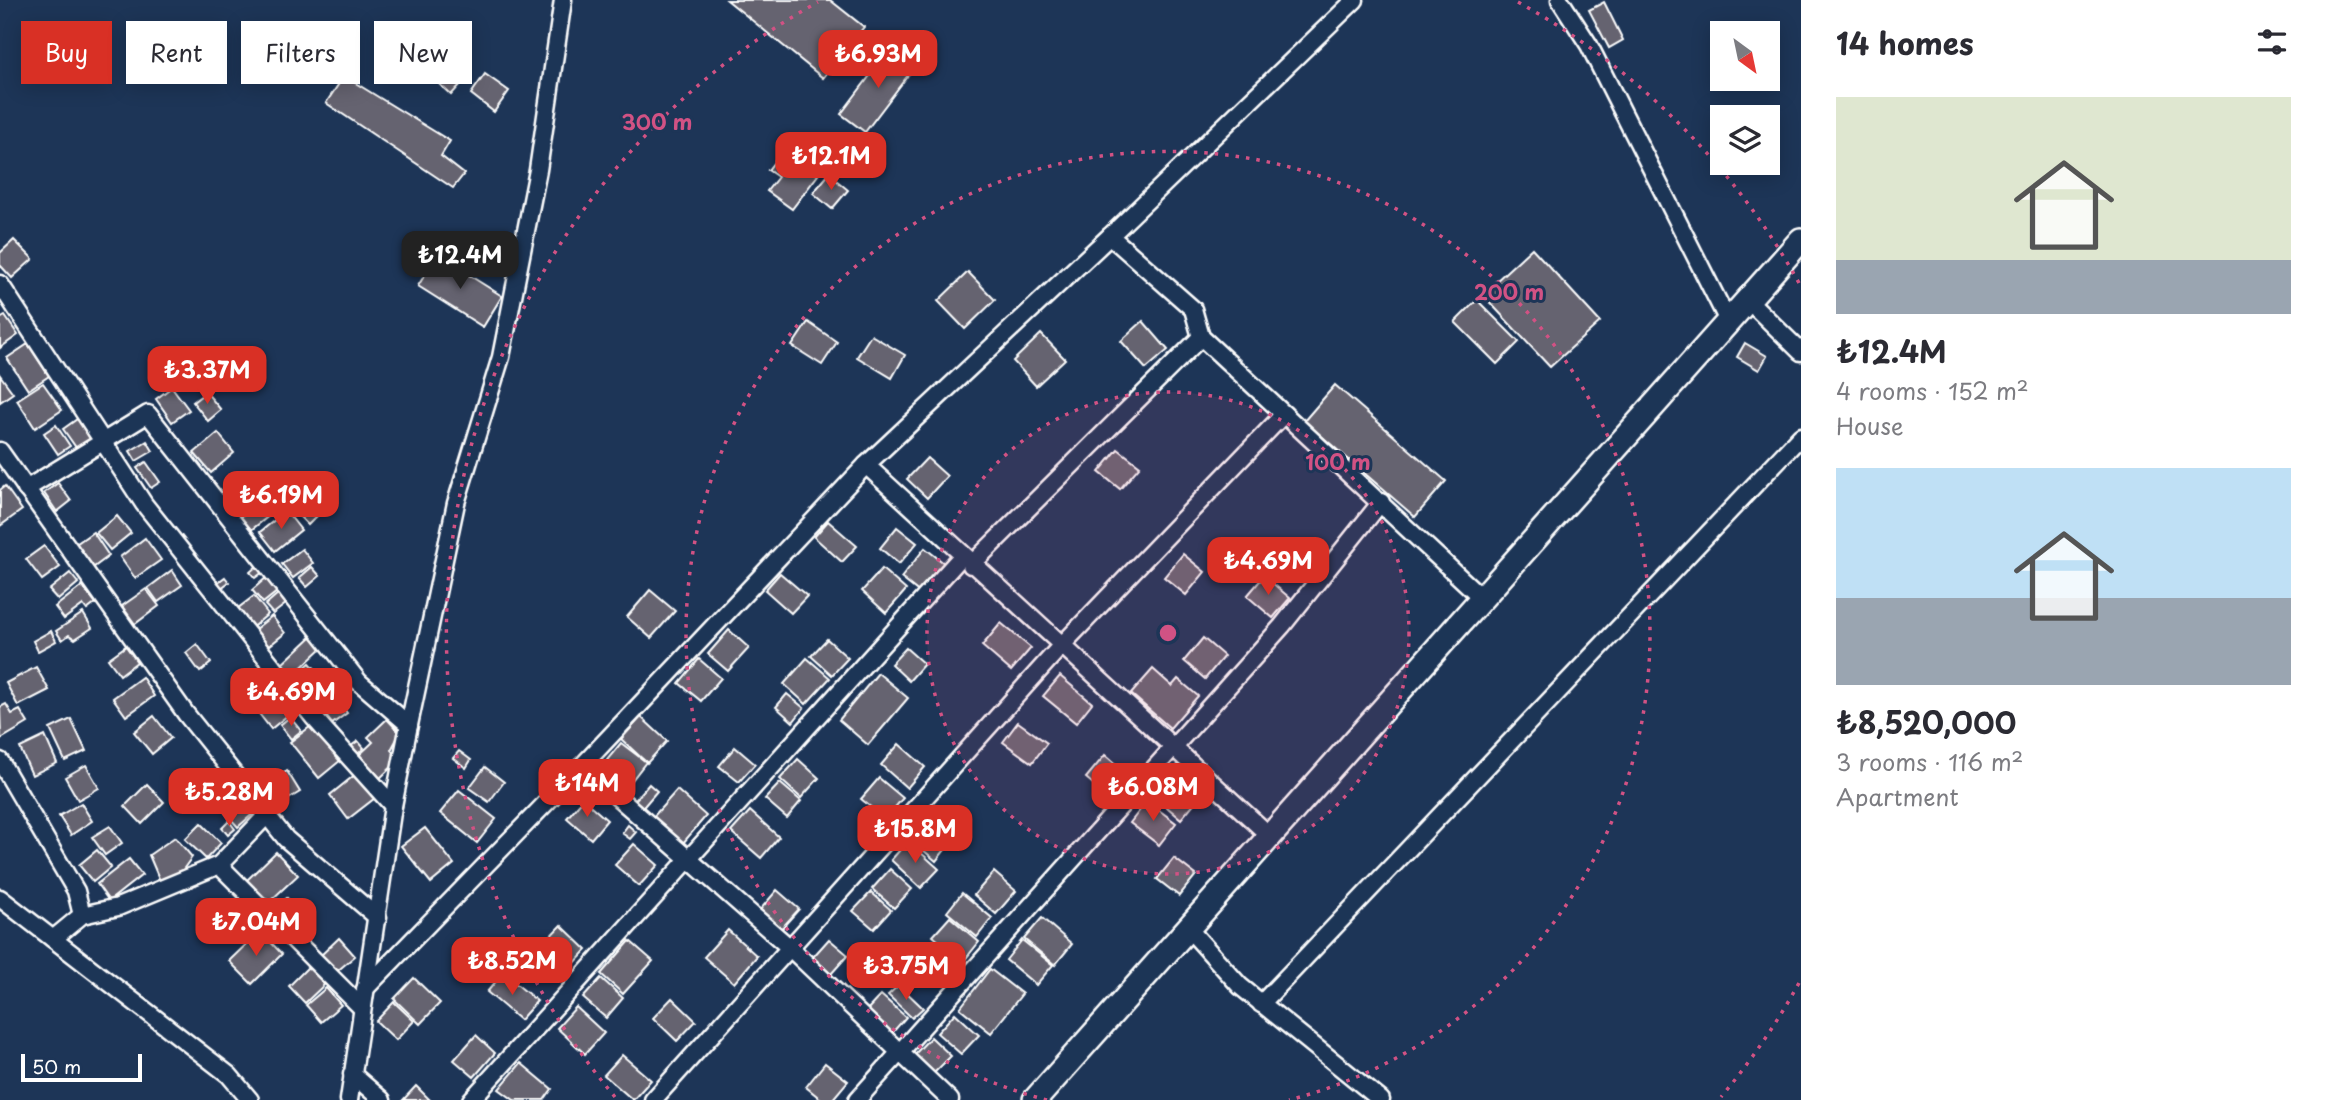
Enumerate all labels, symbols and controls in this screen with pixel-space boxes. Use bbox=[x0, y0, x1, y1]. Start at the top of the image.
text: 14 homes bbox=[1836, 20, 1974, 65]
chip: Buy bbox=[21, 21, 112, 84]
chip: Rent bbox=[126, 21, 227, 84]
chip: Filters bbox=[241, 21, 360, 84]
chip: New bbox=[374, 21, 472, 84]
north arrow bbox=[1710, 21, 1780, 91]
map controls bbox=[1710, 21, 1780, 175]
icon: filters bbox=[2253, 23, 2291, 61]
pin: ₺6.93M bbox=[821, 31, 935, 90]
text: ₺6.93M bbox=[834, 35, 922, 70]
text: 300 m bbox=[622, 105, 692, 137]
button: layers bbox=[1710, 105, 1780, 175]
pin: ₺12.1M bbox=[774, 132, 888, 192]
text: ₺12.1M bbox=[791, 137, 871, 172]
icon: home bbox=[2001, 142, 2127, 268]
pin: ₺12.4M bbox=[403, 232, 517, 291]
text: ₺12.4M bbox=[418, 236, 502, 271]
text: 200 m bbox=[1474, 275, 1544, 307]
text: ₺12.4M bbox=[1836, 328, 1947, 373]
pin: ₺3.37M bbox=[150, 346, 264, 406]
text: ₺3.37M bbox=[164, 351, 251, 386]
text: 4 rooms · 152 m² bbox=[1836, 373, 2029, 408]
text: House bbox=[1836, 408, 1903, 443]
text: 100 m bbox=[1305, 445, 1371, 477]
pin: ₺6.19M bbox=[224, 472, 338, 531]
text: ₺6.19M bbox=[239, 476, 323, 511]
icon: home bbox=[2001, 513, 2127, 639]
pin: ₺4.69M bbox=[1211, 538, 1325, 597]
text: ₺4.69M bbox=[1223, 542, 1313, 577]
centre of rings bbox=[1156, 621, 1180, 645]
pin: ₺4.69M bbox=[234, 668, 348, 728]
text: ₺4.69M bbox=[246, 673, 336, 708]
text: ₺8,520,000 bbox=[1836, 699, 2016, 744]
text: 3 rooms · 116 m² bbox=[1836, 744, 2023, 779]
pin: ₺14M bbox=[546, 760, 628, 819]
text: ₺14M bbox=[554, 764, 620, 799]
pin: ₺6.08M bbox=[1096, 764, 1210, 823]
pin: ₺5.28M bbox=[172, 768, 286, 828]
text: ₺6.08M bbox=[1108, 768, 1199, 803]
text: ₺5.28M bbox=[185, 773, 274, 808]
text: Apartment bbox=[1836, 779, 1959, 814]
pin: ₺15.8M bbox=[858, 806, 972, 865]
text: ₺15.8M bbox=[873, 810, 957, 845]
pin: ₺7.04M bbox=[199, 898, 313, 958]
text: ₺7.04M bbox=[211, 903, 301, 938]
pin: ₺8.52M bbox=[455, 937, 569, 997]
text: ₺8.52M bbox=[467, 942, 557, 977]
pin: ₺3.75M bbox=[849, 942, 963, 1002]
text: ₺3.75M bbox=[863, 947, 949, 982]
scale bar bbox=[21, 1051, 142, 1083]
text: 50 m bbox=[32, 1052, 81, 1080]

